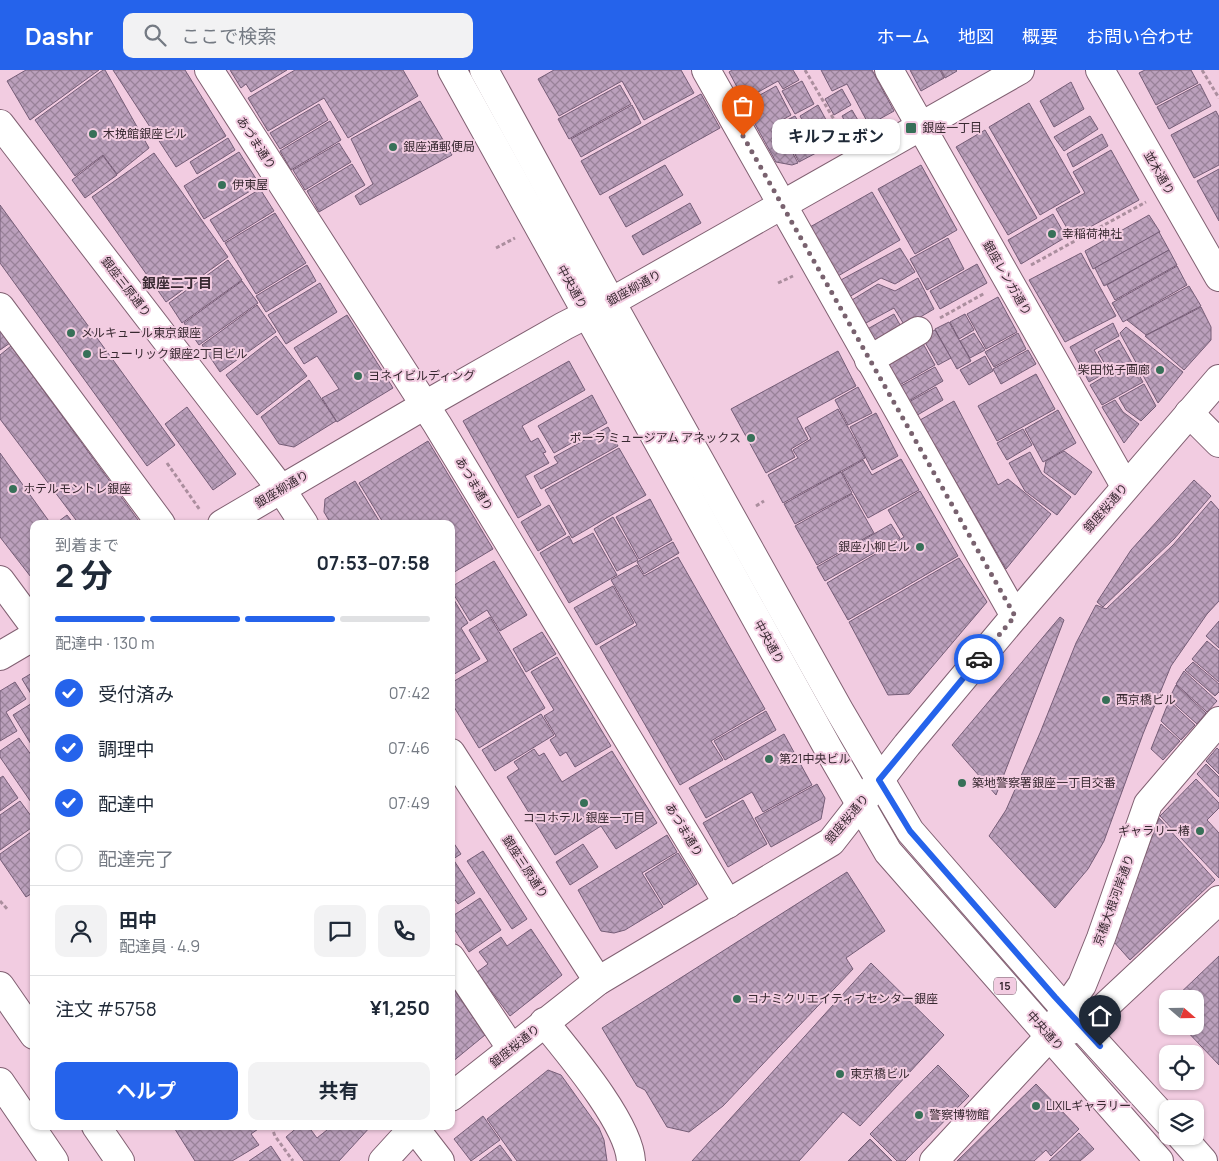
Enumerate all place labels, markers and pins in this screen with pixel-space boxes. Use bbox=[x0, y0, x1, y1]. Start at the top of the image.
pin bbox=[722, 85, 764, 136]
callout: キルフェボン bbox=[773, 118, 900, 154]
place label: 銀座一丁目 bbox=[922, 119, 982, 136]
marker: 銀座一丁目 bbox=[904, 121, 918, 135]
place label: 木挽館銀座ビル bbox=[103, 125, 187, 142]
marker: 木挽館銀座ビル bbox=[87, 128, 99, 140]
place label: 銀座通郵便局 bbox=[403, 138, 475, 155]
marker: 銀座通郵便局 bbox=[387, 141, 399, 153]
place label: 伊東屋 bbox=[232, 176, 268, 193]
marker: 伊東屋 bbox=[216, 179, 228, 191]
place label: 幸稲荷神社 bbox=[1062, 225, 1122, 242]
marker: 幸稲荷神社 bbox=[1046, 228, 1058, 240]
place label: メルキュール東京銀座 bbox=[81, 324, 201, 341]
marker: メルキュール東京銀座 bbox=[65, 327, 77, 339]
place label: ヒューリック銀座2丁目ビル bbox=[97, 345, 248, 362]
marker: ヒューリック銀座2丁目ビル bbox=[81, 348, 93, 360]
place label: 柴田悦子画廊 bbox=[1078, 361, 1150, 378]
marker: 柴田悦子画廊 bbox=[1154, 364, 1166, 376]
place label: ヨネイビルディング bbox=[368, 367, 475, 384]
marker: ヨネイビルディング bbox=[352, 370, 364, 382]
place label: ポーラ ミュージアム アネックス bbox=[570, 429, 741, 446]
marker: ポーラ ミュージアム アネックス bbox=[745, 432, 757, 444]
place label: ホテルモントレ銀座 bbox=[23, 480, 131, 497]
marker: ホテルモントレ銀座 bbox=[7, 483, 19, 495]
place label: 銀座小柳ビル bbox=[838, 538, 910, 555]
marker: 銀座小柳ビル bbox=[914, 541, 926, 553]
place label: 西京橋ビル bbox=[1116, 691, 1176, 708]
marker: 西京橋ビル bbox=[1100, 694, 1112, 706]
place label: 第21中央ビル bbox=[779, 750, 851, 767]
marker: 第21中央ビル bbox=[763, 753, 775, 765]
place label: 築地警察署銀座一丁目交番 bbox=[972, 774, 1116, 791]
marker: 築地警察署銀座一丁目交番 bbox=[956, 777, 968, 789]
marker: ココホテル 銀座一丁目 bbox=[578, 797, 590, 809]
place label: ココホテル 銀座一丁目 bbox=[523, 809, 645, 826]
place label: ギャラリー椿 bbox=[1118, 822, 1190, 839]
marker: ギャラリー椿 bbox=[1194, 825, 1206, 837]
place label: コナミクリエイティブセンター銀座 bbox=[747, 990, 938, 1007]
marker: コナミクリエイティブセンター銀座 bbox=[731, 993, 743, 1005]
pin bbox=[1079, 995, 1121, 1046]
place label: 東京橋ビル bbox=[850, 1065, 910, 1082]
marker: 東京橋ビル bbox=[834, 1068, 846, 1080]
place label: LIXILギャラリー bbox=[1046, 1097, 1131, 1114]
marker: LIXILギャラリー bbox=[1030, 1100, 1042, 1112]
place label: 警察博物館 bbox=[929, 1106, 989, 1123]
marker: 警察博物館 bbox=[913, 1109, 925, 1121]

